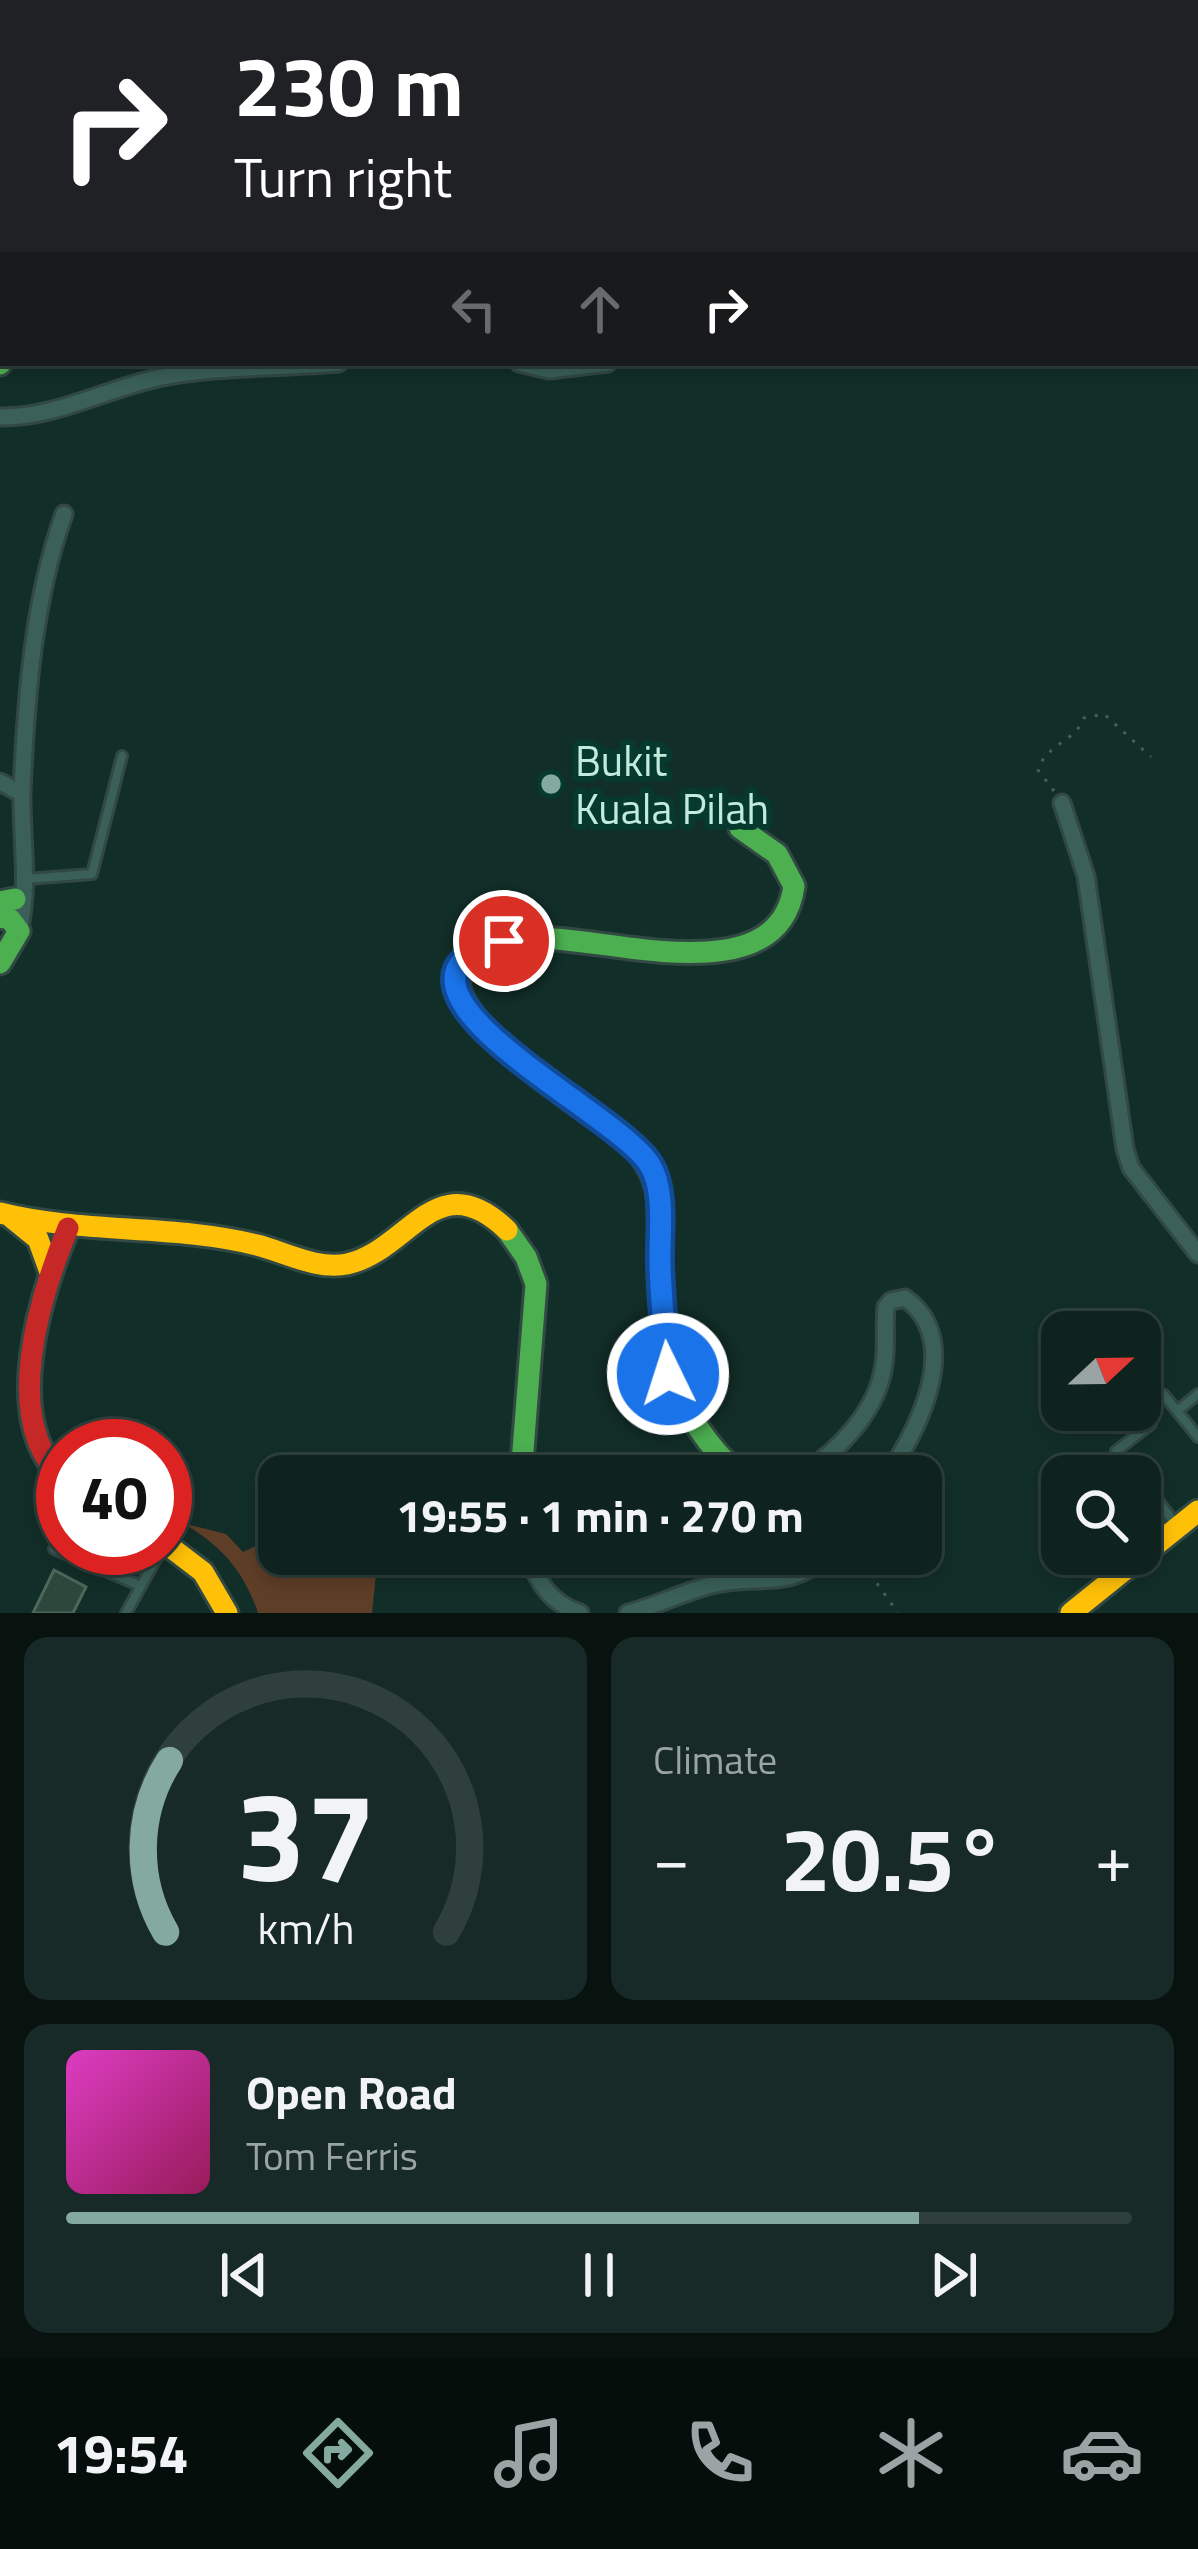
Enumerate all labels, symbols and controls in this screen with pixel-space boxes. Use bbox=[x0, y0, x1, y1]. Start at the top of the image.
text: 230 m bbox=[234, 21, 464, 149]
icon: right bbox=[36, 48, 192, 204]
text: Turn right bbox=[234, 136, 452, 218]
icon: left bbox=[441, 276, 507, 342]
icon: ahead bbox=[567, 276, 633, 342]
icon: right bbox=[693, 276, 759, 342]
place label: Bukit Kuala Pilah bbox=[575, 728, 769, 840]
marker: Bukit Kuala Pilah bbox=[538, 771, 564, 797]
pin bbox=[453, 890, 555, 992]
icon: arrive bbox=[471, 908, 537, 974]
position arrow bbox=[605, 1311, 731, 1437]
north arrow bbox=[1041, 1311, 1161, 1431]
map controls bbox=[1041, 1311, 1161, 1575]
speed limit sign: 40 bbox=[36, 1419, 192, 1575]
button: search bbox=[1041, 1455, 1161, 1575]
text: 19:55 · 1 min · 270 m bbox=[396, 1481, 804, 1549]
text: Climate bbox=[653, 1730, 777, 1789]
text: 37 bbox=[236, 1740, 375, 1929]
text: 20.5° bbox=[780, 1789, 1005, 1926]
text: − bbox=[653, 1807, 690, 1908]
text: + bbox=[1095, 1807, 1132, 1908]
text: km/h bbox=[257, 1894, 354, 1960]
text: Open Road bbox=[246, 2058, 457, 2126]
text: Tom Ferris bbox=[246, 2126, 418, 2185]
icon: previous bbox=[211, 2242, 277, 2308]
icon: pause bbox=[566, 2242, 632, 2308]
icon: next bbox=[921, 2242, 987, 2308]
icon: directions bbox=[296, 2411, 380, 2495]
icon: music bbox=[487, 2411, 571, 2495]
icon: phone bbox=[678, 2411, 762, 2495]
icon: climate bbox=[869, 2411, 953, 2495]
icon: car bbox=[1060, 2411, 1144, 2495]
text: 19:54 bbox=[54, 2412, 188, 2494]

